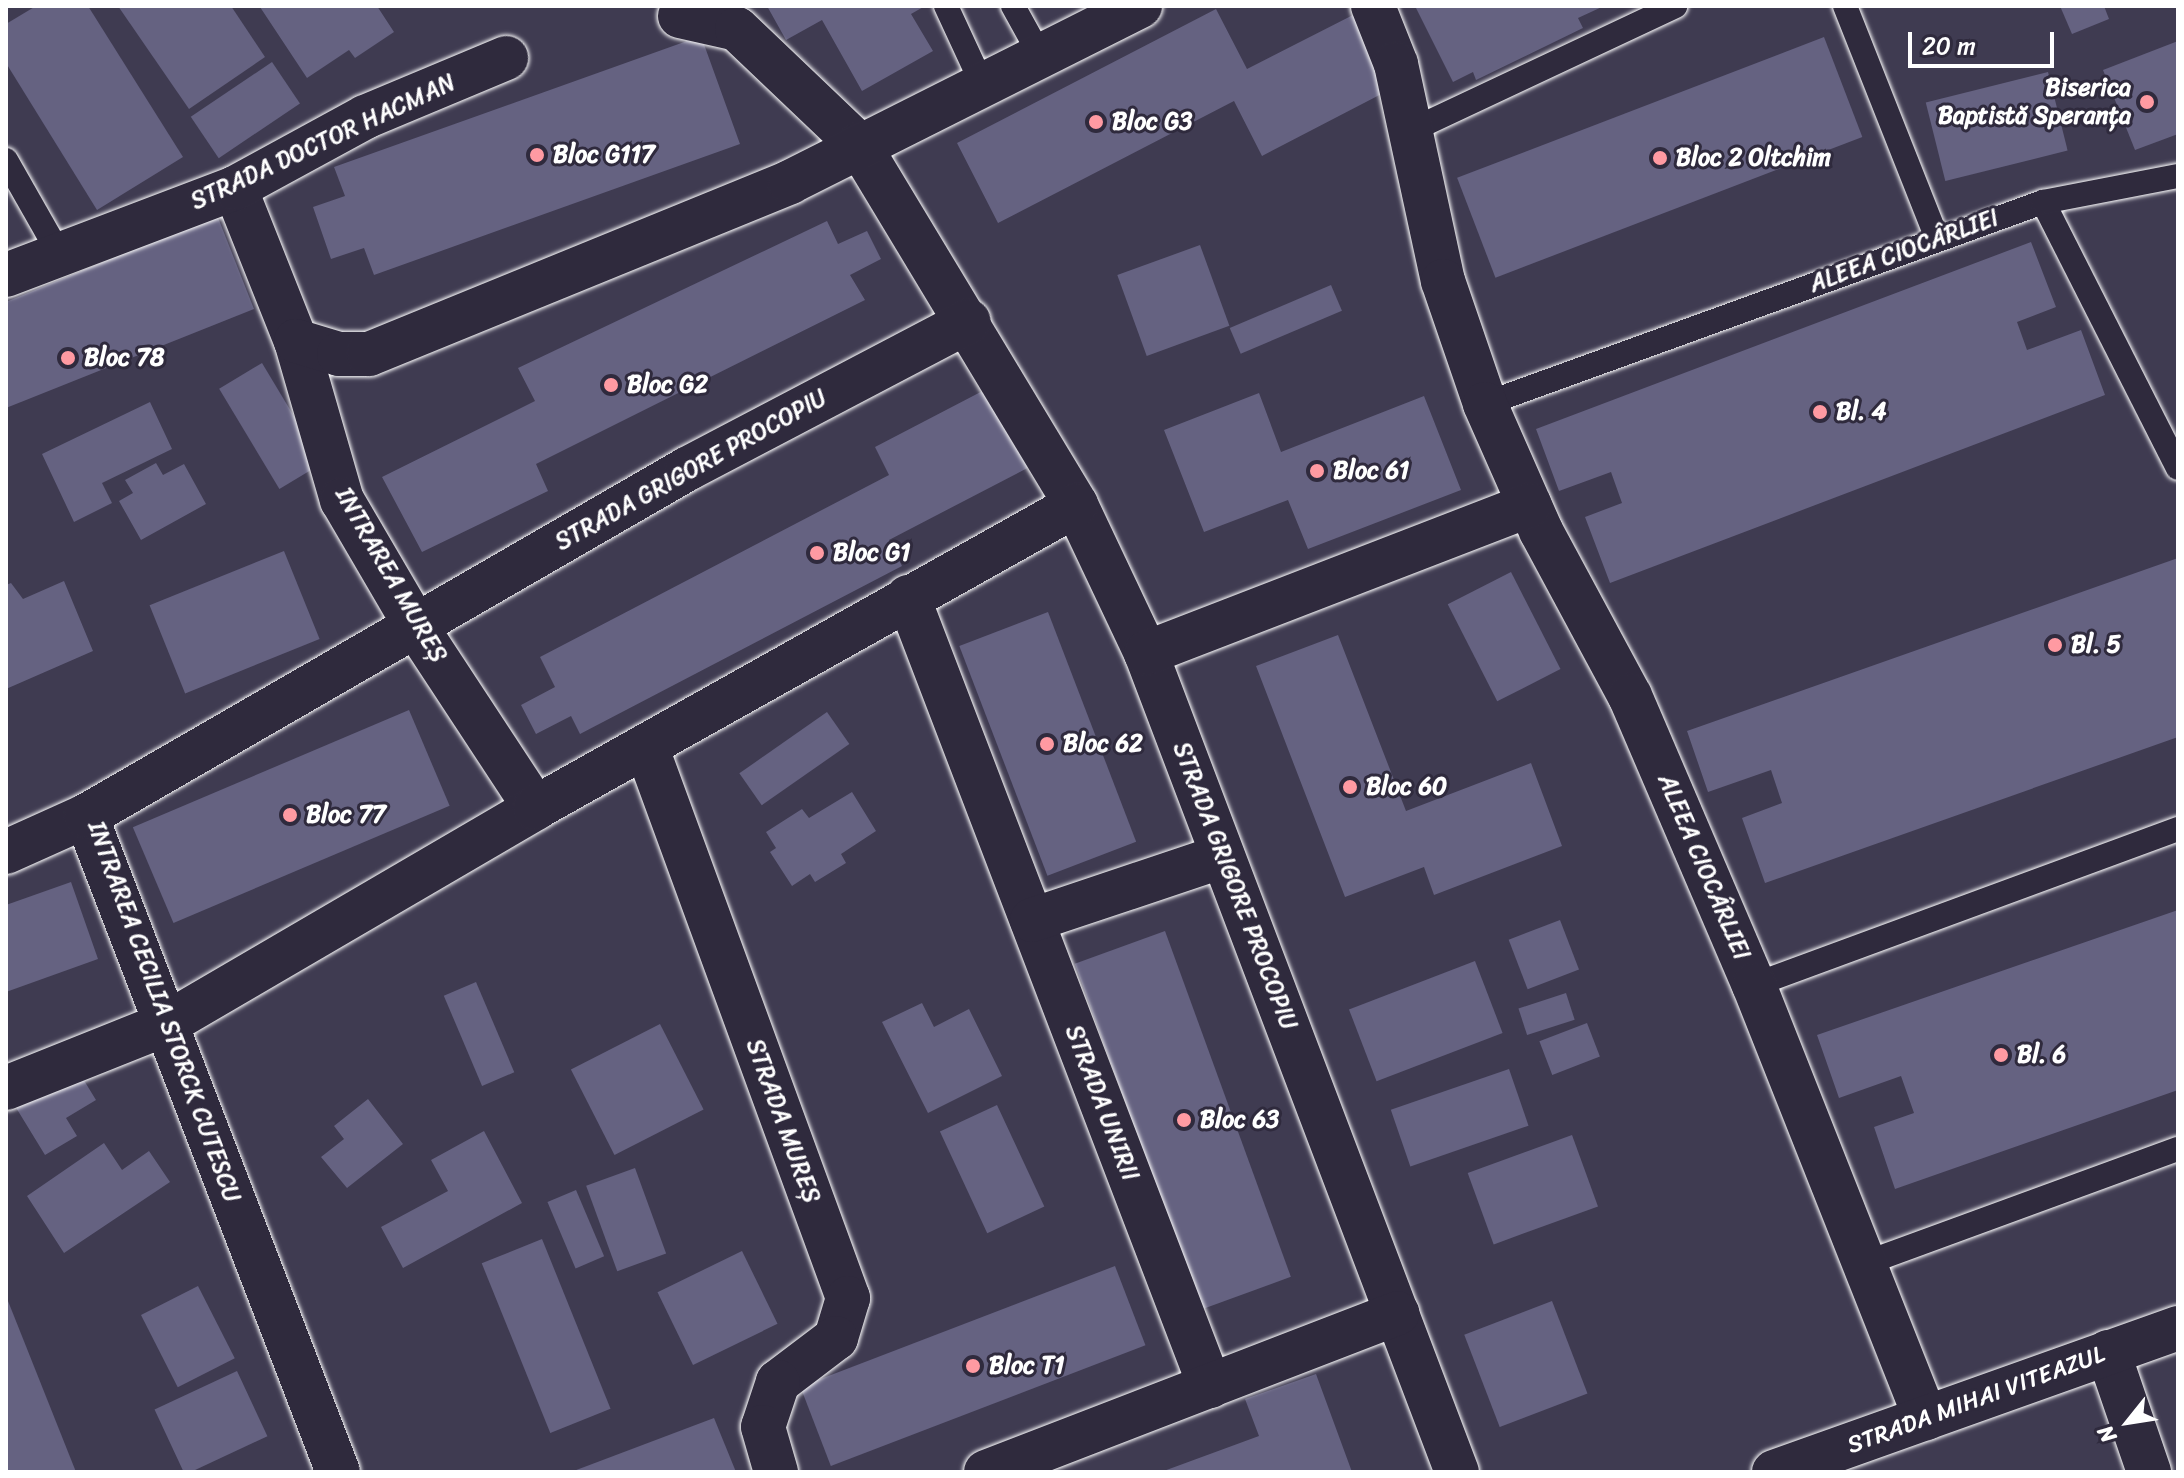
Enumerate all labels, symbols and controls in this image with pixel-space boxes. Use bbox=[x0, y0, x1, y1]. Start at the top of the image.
scale bar bbox=[1912, 16, 2058, 66]
text: 20 m bbox=[1922, 25, 1976, 67]
street label: STRADA DOCTOR HACMAN bbox=[187, 68, 459, 216]
place label: Biserica Baptistă Speranța bbox=[1938, 74, 2131, 130]
marker: Biserica Baptistă Speranța bbox=[2138, 93, 2156, 111]
place label: Bloc G3 bbox=[1112, 108, 1193, 136]
marker: Bloc G3 bbox=[1087, 113, 1105, 131]
place label: Bloc G117 bbox=[553, 141, 655, 169]
place label: Bloc 2 Oltchim bbox=[1676, 144, 1831, 172]
marker: Bloc G117 bbox=[528, 146, 546, 164]
marker: Bloc 2 Oltchim bbox=[1651, 149, 1669, 167]
street label: ALEEA CIOCÂRLIEI bbox=[1805, 203, 2003, 299]
place label: Bloc 78 bbox=[84, 344, 165, 372]
marker: Bloc 78 bbox=[59, 349, 77, 367]
place label: Bloc G2 bbox=[627, 371, 708, 399]
marker: Bloc G2 bbox=[602, 376, 620, 394]
street label: STRADA GRIGORE PROCOPIU bbox=[548, 382, 834, 558]
place label: Bl. 4 bbox=[1836, 398, 1886, 426]
marker: Bl. 4 bbox=[1811, 403, 1829, 421]
place label: Bloc 61 bbox=[1333, 457, 1409, 485]
marker: Bloc 61 bbox=[1308, 462, 1326, 480]
street label: INTRAREA MUREȘ bbox=[329, 482, 453, 668]
place label: Bloc G1 bbox=[833, 539, 911, 567]
marker: Bloc G1 bbox=[808, 544, 826, 562]
place label: Bl. 5 bbox=[2071, 631, 2121, 659]
marker: Bl. 5 bbox=[2046, 636, 2064, 654]
place label: Bloc 62 bbox=[1063, 730, 1143, 758]
marker: Bloc 62 bbox=[1038, 735, 1056, 753]
street label: STRADA GRIGORE PROCOPIU bbox=[1166, 736, 1304, 1036]
street label: ALEEA CIOCÂRLIEI bbox=[1652, 769, 1756, 965]
place label: Bloc 60 bbox=[1366, 773, 1447, 801]
marker: Bloc 60 bbox=[1341, 778, 1359, 796]
place label: Bloc 77 bbox=[306, 801, 386, 829]
marker: Bloc 77 bbox=[281, 806, 299, 824]
street label: INTRAREA CECILIA STORCK CUTESCU bbox=[82, 818, 246, 1206]
street label: STRADA UNIRII bbox=[1059, 1021, 1145, 1185]
street label: STRADA MUREȘ bbox=[740, 1035, 826, 1207]
place label: Bl. 6 bbox=[2017, 1041, 2066, 1069]
marker: Bl. 6 bbox=[1992, 1046, 2010, 1064]
place label: Bloc 63 bbox=[1200, 1106, 1279, 1134]
marker: Bloc 63 bbox=[1175, 1111, 1193, 1129]
street label: STRADA MIHAI VITEAZUL bbox=[1842, 1339, 2110, 1461]
place label: Bloc T1 bbox=[989, 1352, 1065, 1380]
marker: Bloc T1 bbox=[964, 1357, 982, 1375]
north arrow bbox=[2088, 1382, 2168, 1462]
text: N bbox=[2086, 1418, 2127, 1451]

